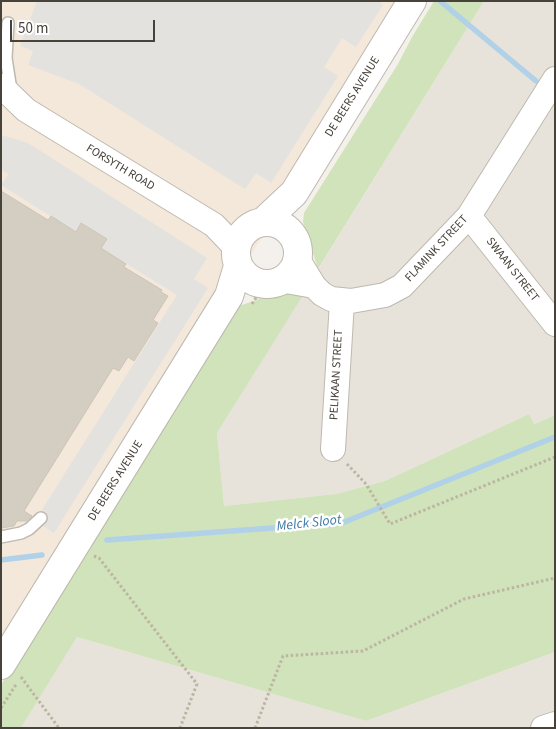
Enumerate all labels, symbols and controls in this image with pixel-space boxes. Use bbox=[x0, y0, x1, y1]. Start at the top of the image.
scale bar bbox=[12, 10, 158, 42]
text: 50 m bbox=[18, 18, 48, 39]
street label: DE BEERS AVENUE bbox=[323, 54, 383, 140]
street label: FORSYTH ROAD bbox=[83, 142, 157, 194]
street label: FLAMINK STREET bbox=[402, 213, 472, 285]
street label: SWAAN STREET bbox=[482, 235, 542, 305]
street label: PELIKAAN STREET bbox=[327, 329, 347, 421]
street label: DE BEERS AVENUE bbox=[86, 438, 146, 524]
water label: Melck Sloot bbox=[276, 512, 342, 536]

